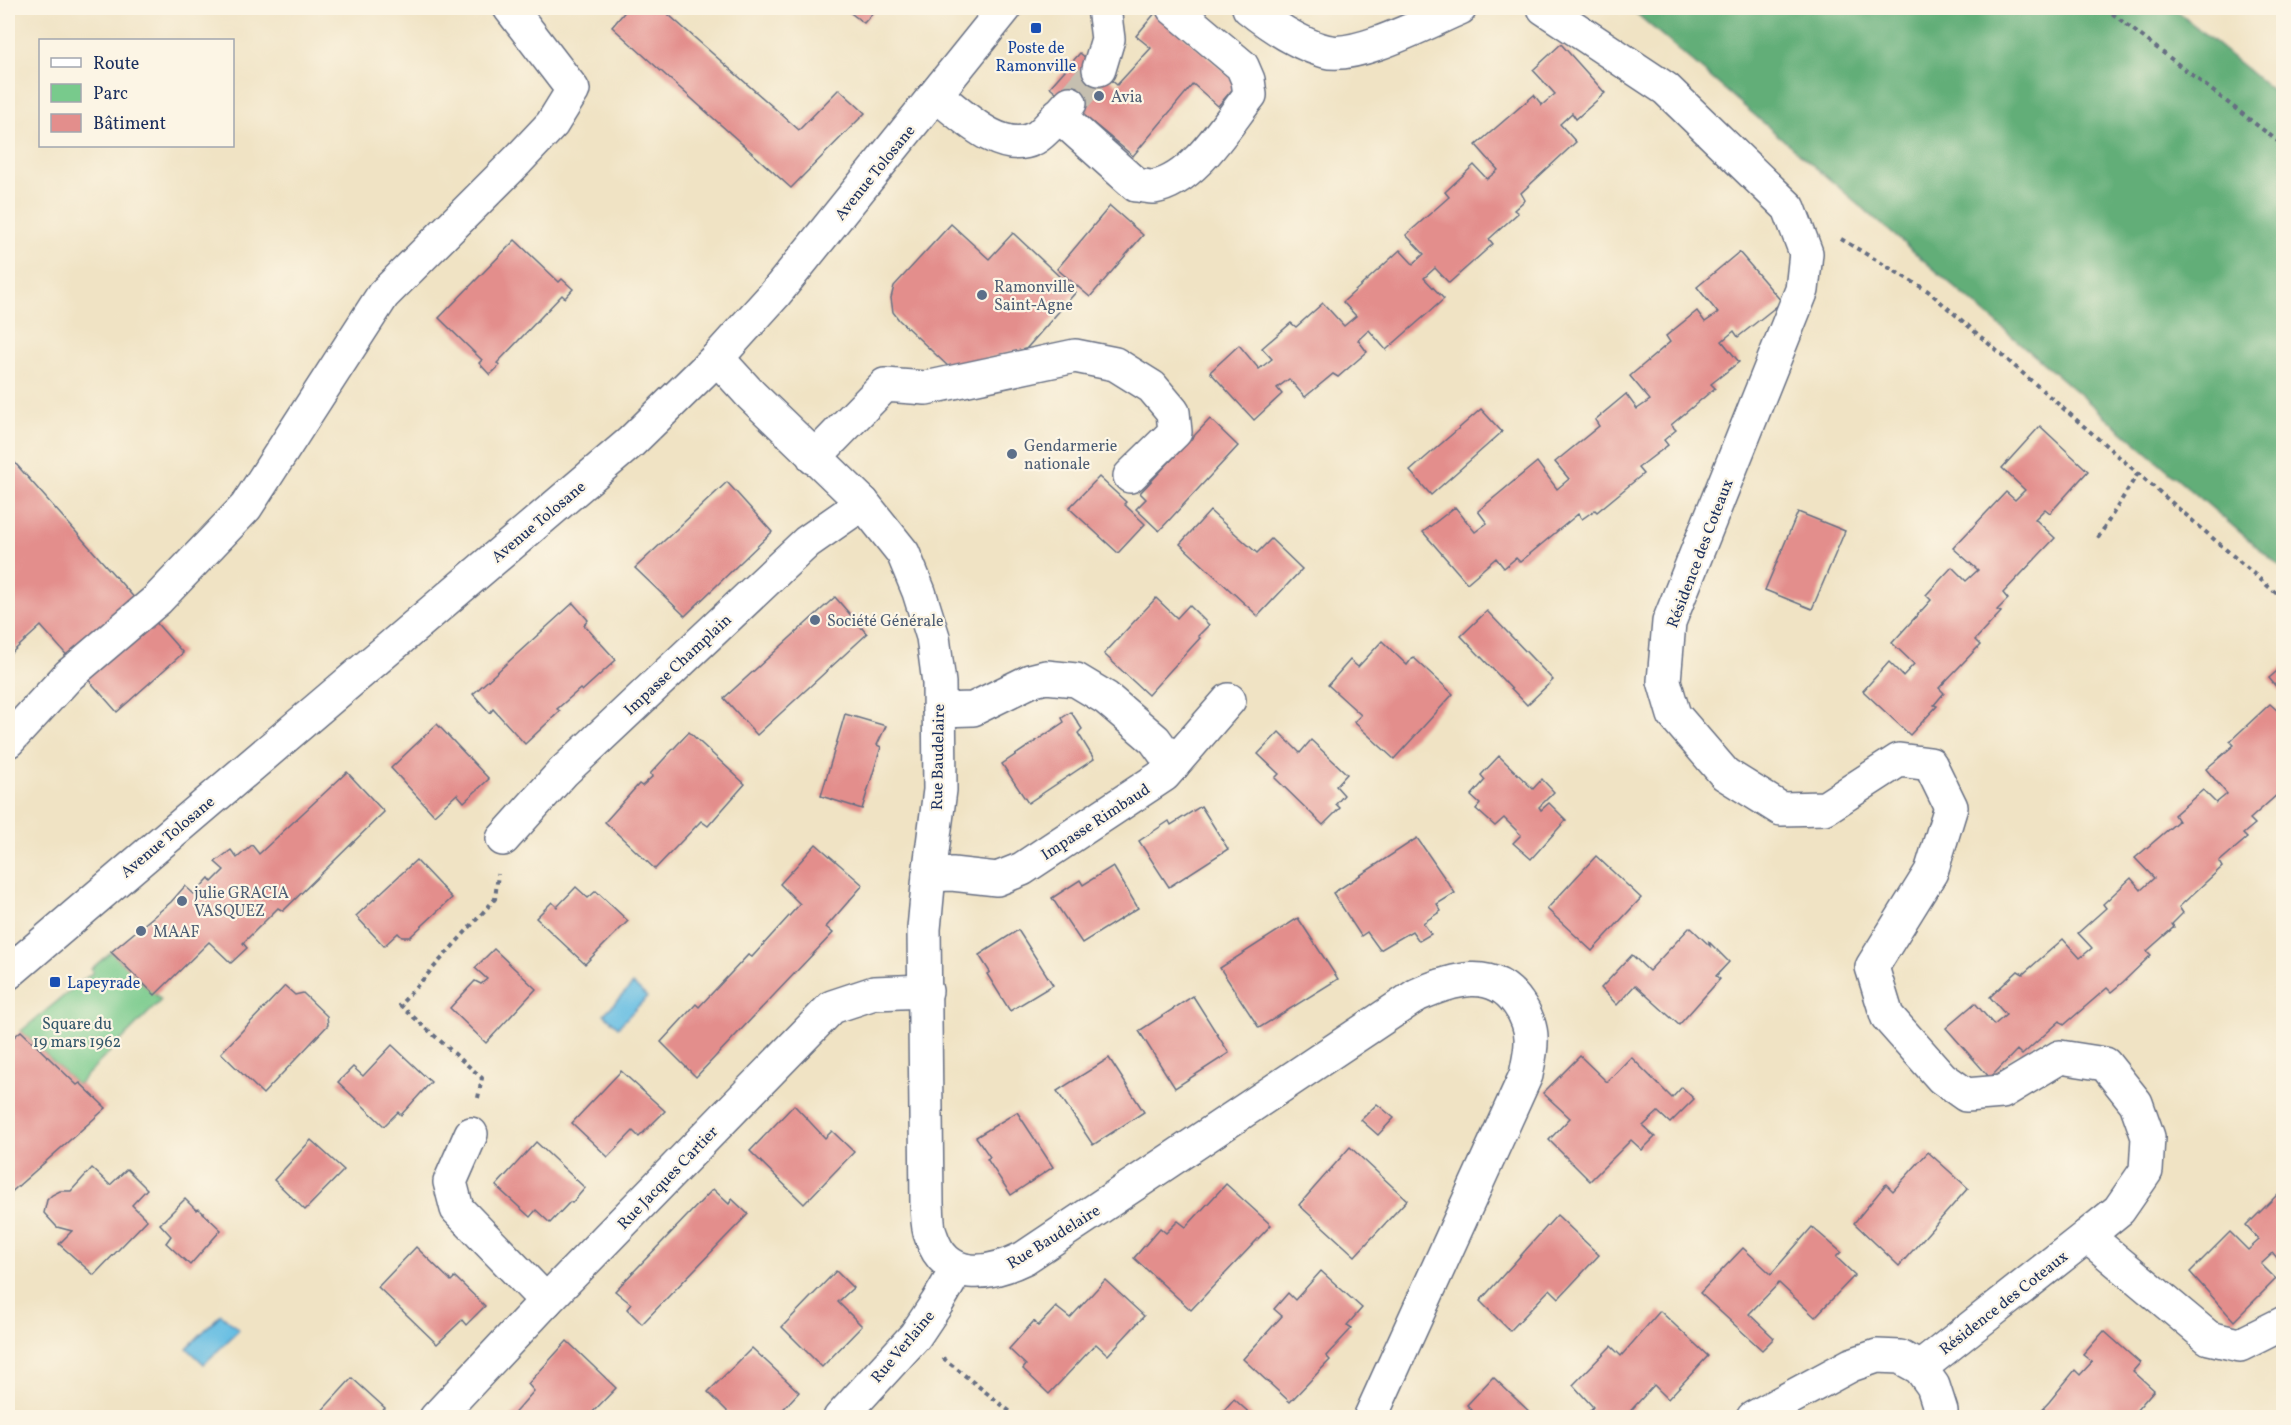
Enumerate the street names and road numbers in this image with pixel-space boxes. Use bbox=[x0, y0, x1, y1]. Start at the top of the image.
street label: Avenue Tolosane bbox=[830, 121, 921, 226]
street label: Résidence des Coteaux bbox=[1662, 476, 1739, 631]
street label: Avenue Tolosane bbox=[487, 477, 591, 569]
street label: Impasse Champlain bbox=[620, 610, 737, 721]
street label: Rue Baudelaire bbox=[927, 704, 951, 810]
street label: Impasse Rimbaud bbox=[1037, 779, 1155, 866]
street label: Avenue Tolosane bbox=[116, 792, 220, 884]
street label: Rue Jacques Cartier bbox=[613, 1121, 724, 1235]
street label: Rue Baudelaire bbox=[1003, 1200, 1105, 1275]
street label: Résidence des Coteaux bbox=[1935, 1246, 2073, 1361]
street label: Rue Verlaine bbox=[867, 1306, 940, 1388]

